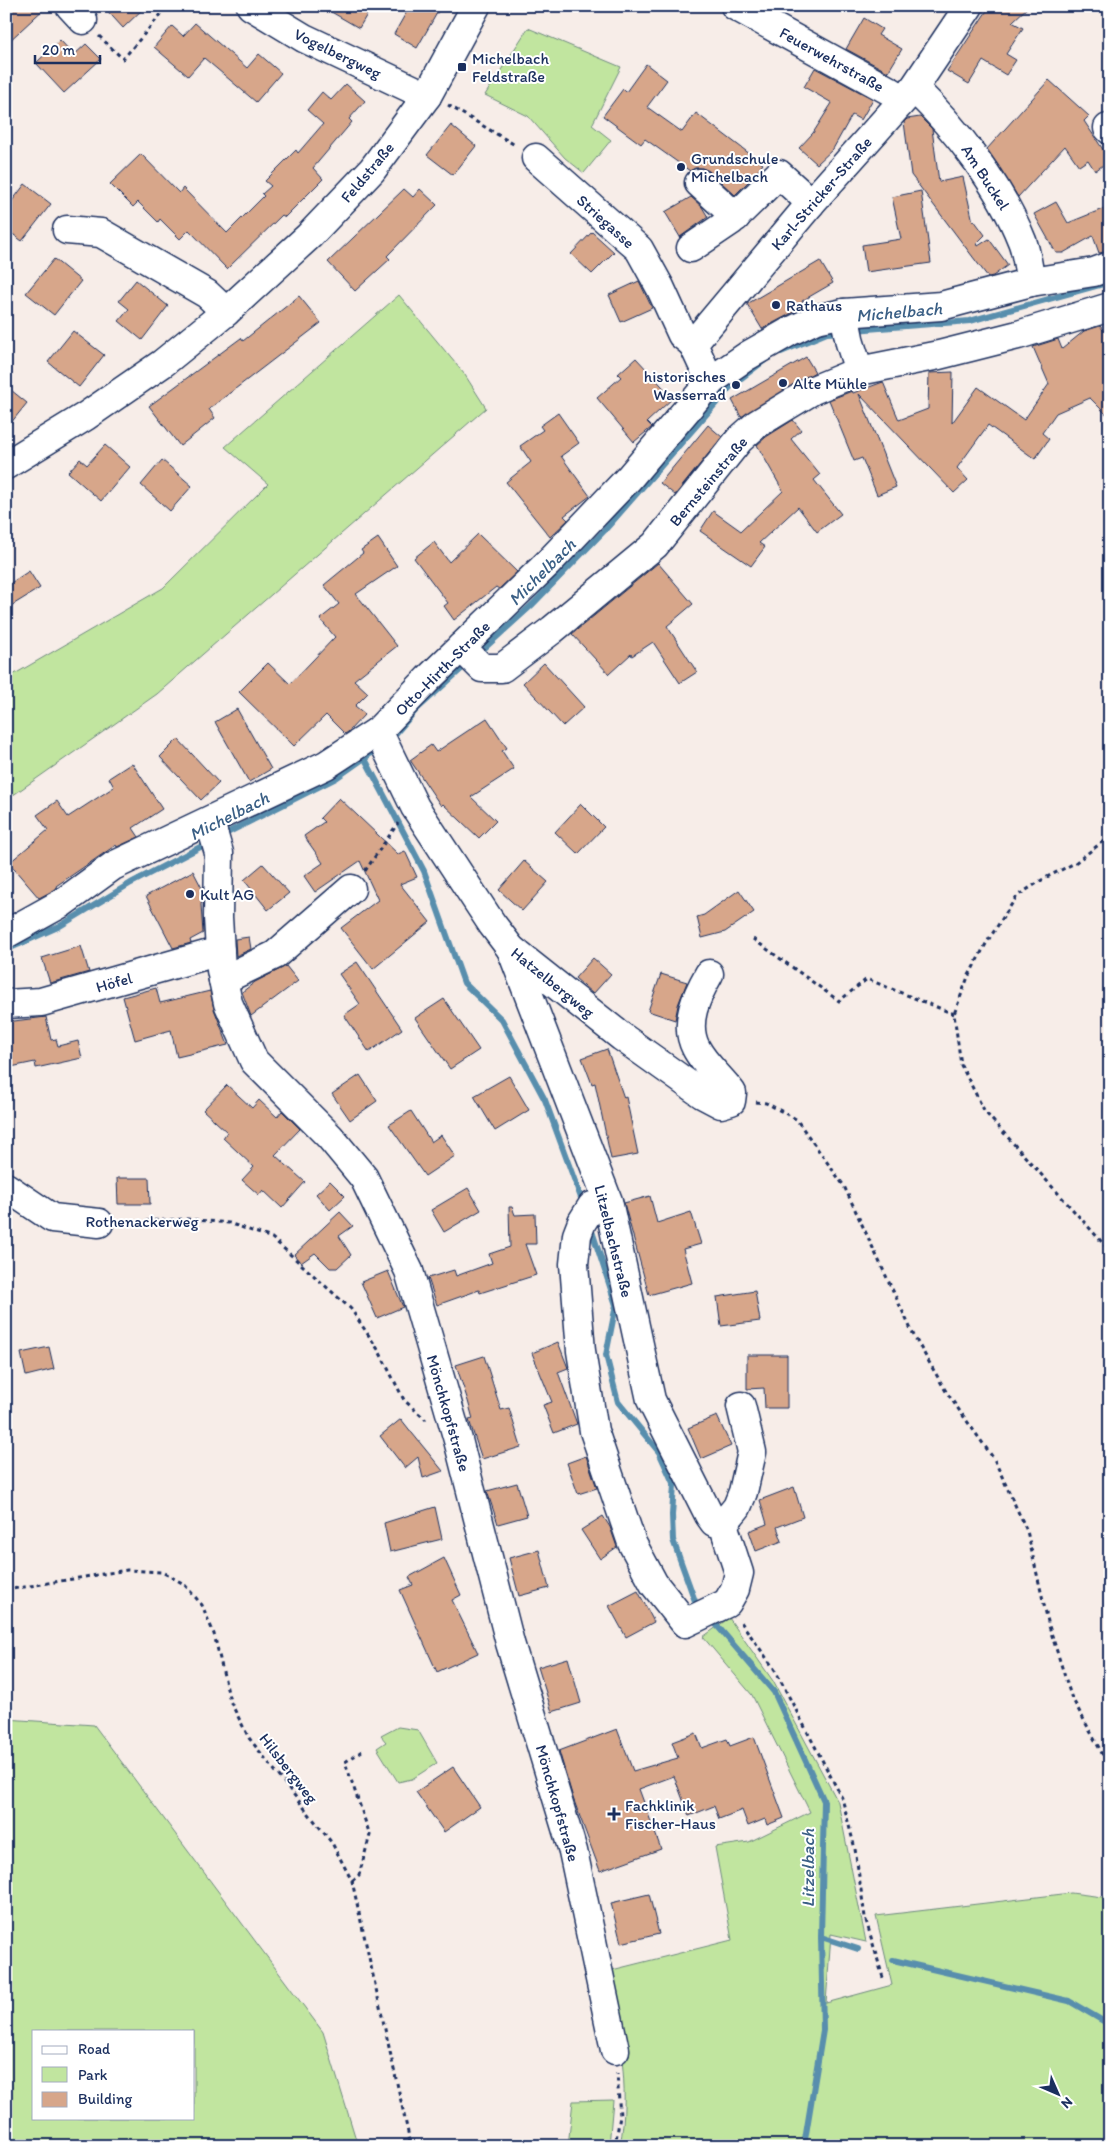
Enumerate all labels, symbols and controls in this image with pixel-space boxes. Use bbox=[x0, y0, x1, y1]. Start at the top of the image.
street label: Feuerwehrstraße bbox=[776, 23, 888, 96]
street label: Vogelbergweg bbox=[291, 24, 385, 83]
scale bar bbox=[35, 32, 100, 64]
text: 20 m bbox=[42, 41, 76, 59]
place label: Michelbach Feldstraße bbox=[472, 49, 549, 86]
marker: Michelbach Feldstraße bbox=[456, 61, 468, 73]
street label: Karl-Stricker-Straße bbox=[767, 133, 876, 254]
street label: Feldstraße bbox=[337, 138, 398, 206]
street label: Am Buckel bbox=[957, 141, 1014, 214]
place label: Grundschule Michelbach bbox=[691, 149, 779, 186]
marker: Grundschule Michelbach bbox=[675, 161, 687, 173]
street label: Striegasse bbox=[573, 191, 638, 252]
place label: Rathaus bbox=[786, 296, 842, 315]
water label: Michelbach bbox=[855, 297, 943, 327]
marker: Rathaus bbox=[770, 299, 782, 311]
place label: historisches Wasserrad bbox=[644, 367, 726, 404]
place label: Alte Mühle bbox=[793, 374, 867, 393]
marker: Alte Mühle bbox=[777, 377, 789, 389]
marker: historisches Wasserrad bbox=[730, 379, 742, 391]
street label: Bernsteinstraße bbox=[665, 433, 751, 530]
water label: Michelbach bbox=[504, 533, 581, 610]
street label: Otto-Hirth-Straße bbox=[391, 617, 494, 720]
water label: Michelbach bbox=[185, 786, 273, 845]
place label: Kult AG bbox=[200, 885, 254, 904]
marker: Kult AG bbox=[184, 888, 196, 900]
street label: Hatzelbergweg bbox=[507, 943, 599, 1022]
street label: Höfel bbox=[94, 968, 135, 997]
street label: Litzelbachstraße bbox=[590, 1183, 637, 1299]
street label: Rothenackerweg bbox=[85, 1212, 199, 1231]
street label: Mönchkopfstraße bbox=[423, 1352, 474, 1474]
street label: Hilsbergweg bbox=[255, 1729, 322, 1808]
street label: Mönchkopfstraße bbox=[532, 1742, 583, 1864]
place label: Fachklinik Fischer-Haus bbox=[625, 1796, 716, 1833]
marker: Fachklinik Fischer-Haus bbox=[607, 1807, 621, 1821]
water label: Litzelbach bbox=[797, 1828, 819, 1907]
legend bbox=[32, 2030, 195, 2120]
text: Road bbox=[78, 2040, 111, 2058]
text: Park bbox=[78, 2066, 108, 2084]
north arrow bbox=[1034, 2070, 1084, 2120]
text: Building bbox=[78, 2090, 132, 2108]
text: N bbox=[1057, 2093, 1076, 2112]

